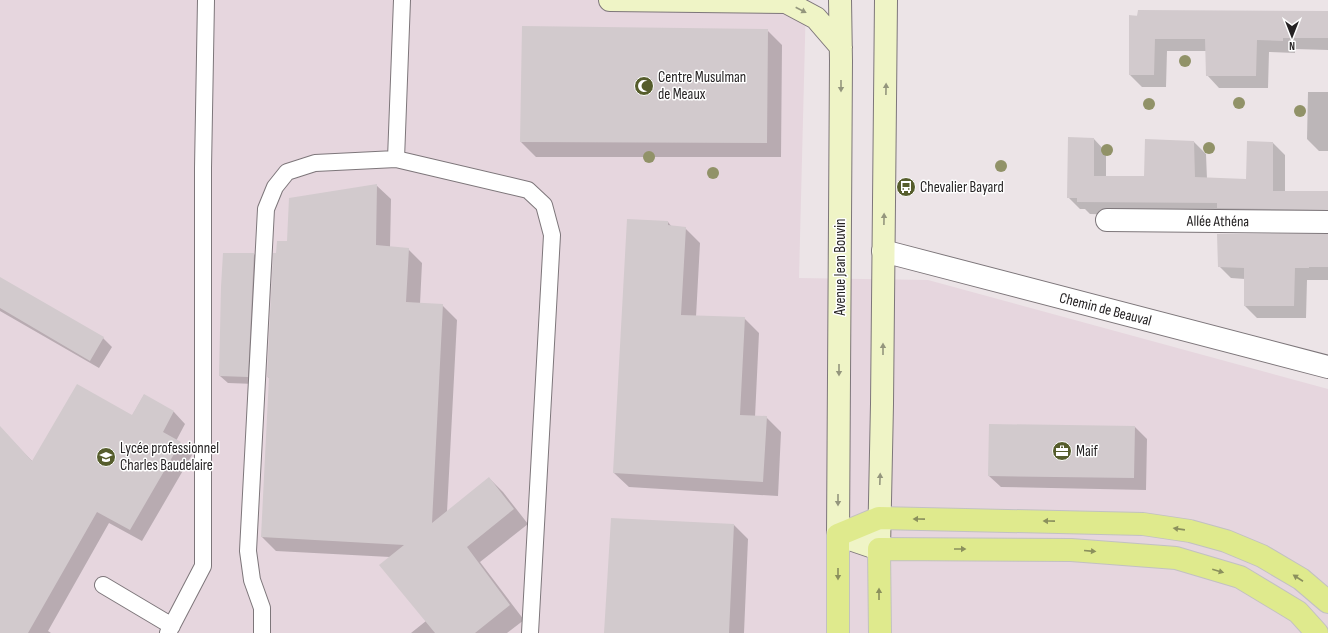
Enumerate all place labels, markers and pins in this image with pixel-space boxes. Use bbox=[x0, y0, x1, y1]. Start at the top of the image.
place label: Centre Musulman de Meaux bbox=[658, 68, 746, 104]
mosque icon: Centre Musulman de Meaux bbox=[633, 75, 655, 97]
bus stop icon: Chevalier Bayard bbox=[895, 176, 917, 198]
place label: Chevalier Bayard bbox=[920, 178, 1004, 197]
place label: Lycée professionnel Charles Baudelaire bbox=[120, 439, 219, 475]
office icon: Maif bbox=[1051, 440, 1073, 462]
place label: Maif bbox=[1076, 442, 1098, 461]
school or university icon: Lycée professionnel Charles Baudelaire bbox=[95, 446, 117, 468]

